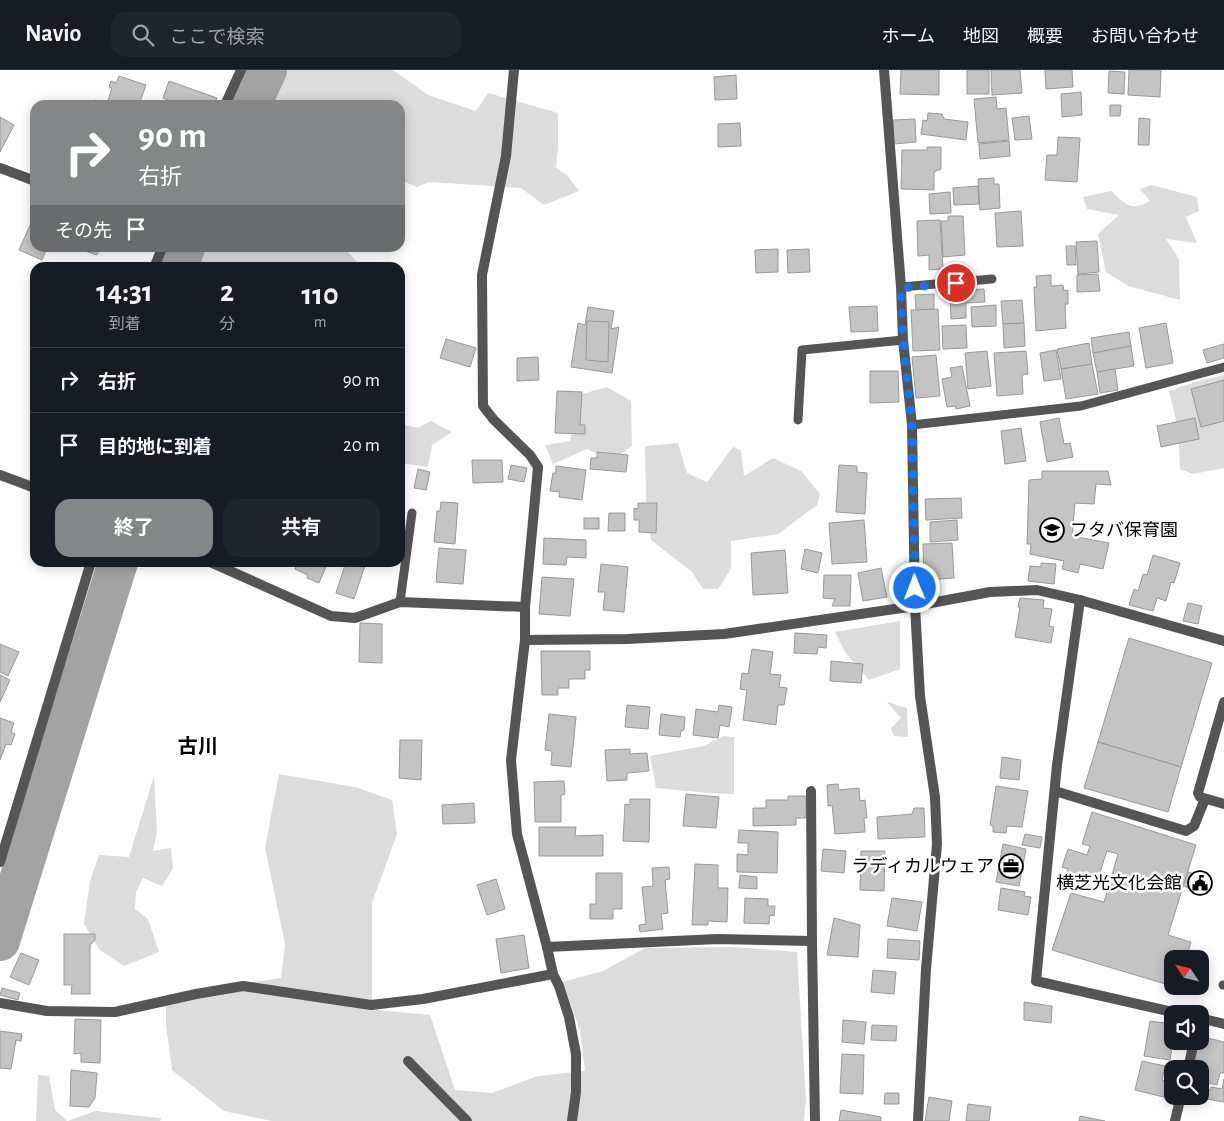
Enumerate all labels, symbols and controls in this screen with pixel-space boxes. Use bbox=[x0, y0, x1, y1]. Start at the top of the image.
search box bbox=[111, 12, 461, 57]
icon: search bbox=[129, 21, 157, 49]
text: Navio bbox=[25, 22, 81, 46]
text: ここで検索 bbox=[169, 28, 265, 47]
text: ホーム bbox=[882, 28, 935, 46]
text: 地図 bbox=[963, 28, 999, 46]
text: 概要 bbox=[1027, 28, 1063, 46]
text: お問い合わせ bbox=[1091, 28, 1199, 46]
text: 90 m bbox=[138, 119, 207, 154]
icon: right bbox=[55, 120, 120, 185]
text: 右折 bbox=[138, 166, 182, 188]
icon: arrive bbox=[122, 215, 150, 243]
text: その先 bbox=[55, 222, 112, 241]
pin bbox=[935, 262, 977, 304]
icon: arrive bbox=[942, 269, 970, 297]
text: 14:31 bbox=[96, 277, 153, 307]
text: 2 bbox=[220, 277, 234, 307]
text: 110 bbox=[301, 280, 339, 310]
text: m bbox=[314, 314, 326, 330]
text: 到着 bbox=[109, 316, 141, 332]
text: 分 bbox=[219, 316, 235, 332]
icon: right bbox=[55, 366, 83, 394]
text: 90 m bbox=[343, 371, 380, 390]
text: 右折 bbox=[98, 373, 136, 392]
icon: arrive bbox=[55, 431, 83, 459]
text: 20 m bbox=[343, 436, 380, 455]
text: 目的地に到着 bbox=[98, 438, 212, 457]
button: 終了 bbox=[55, 499, 213, 557]
button: 共有 bbox=[223, 499, 380, 557]
school or university icon: フタバ保育園 bbox=[1039, 517, 1065, 543]
place label: フタバ保育園 bbox=[1070, 521, 1178, 540]
position arrow bbox=[888, 561, 940, 613]
district label: 古川 bbox=[178, 736, 218, 757]
office icon: ラディカルウェア bbox=[998, 853, 1024, 879]
place label: ラディカルウェア bbox=[851, 856, 994, 876]
public building icon: 横芝光文化会館 bbox=[1187, 870, 1213, 896]
place label: 横芝光文化会館 bbox=[1056, 874, 1182, 893]
north arrow bbox=[1164, 950, 1209, 995]
map controls bbox=[1164, 950, 1209, 1105]
button: sound bbox=[1164, 1005, 1209, 1050]
button: search bbox=[1164, 1060, 1209, 1105]

